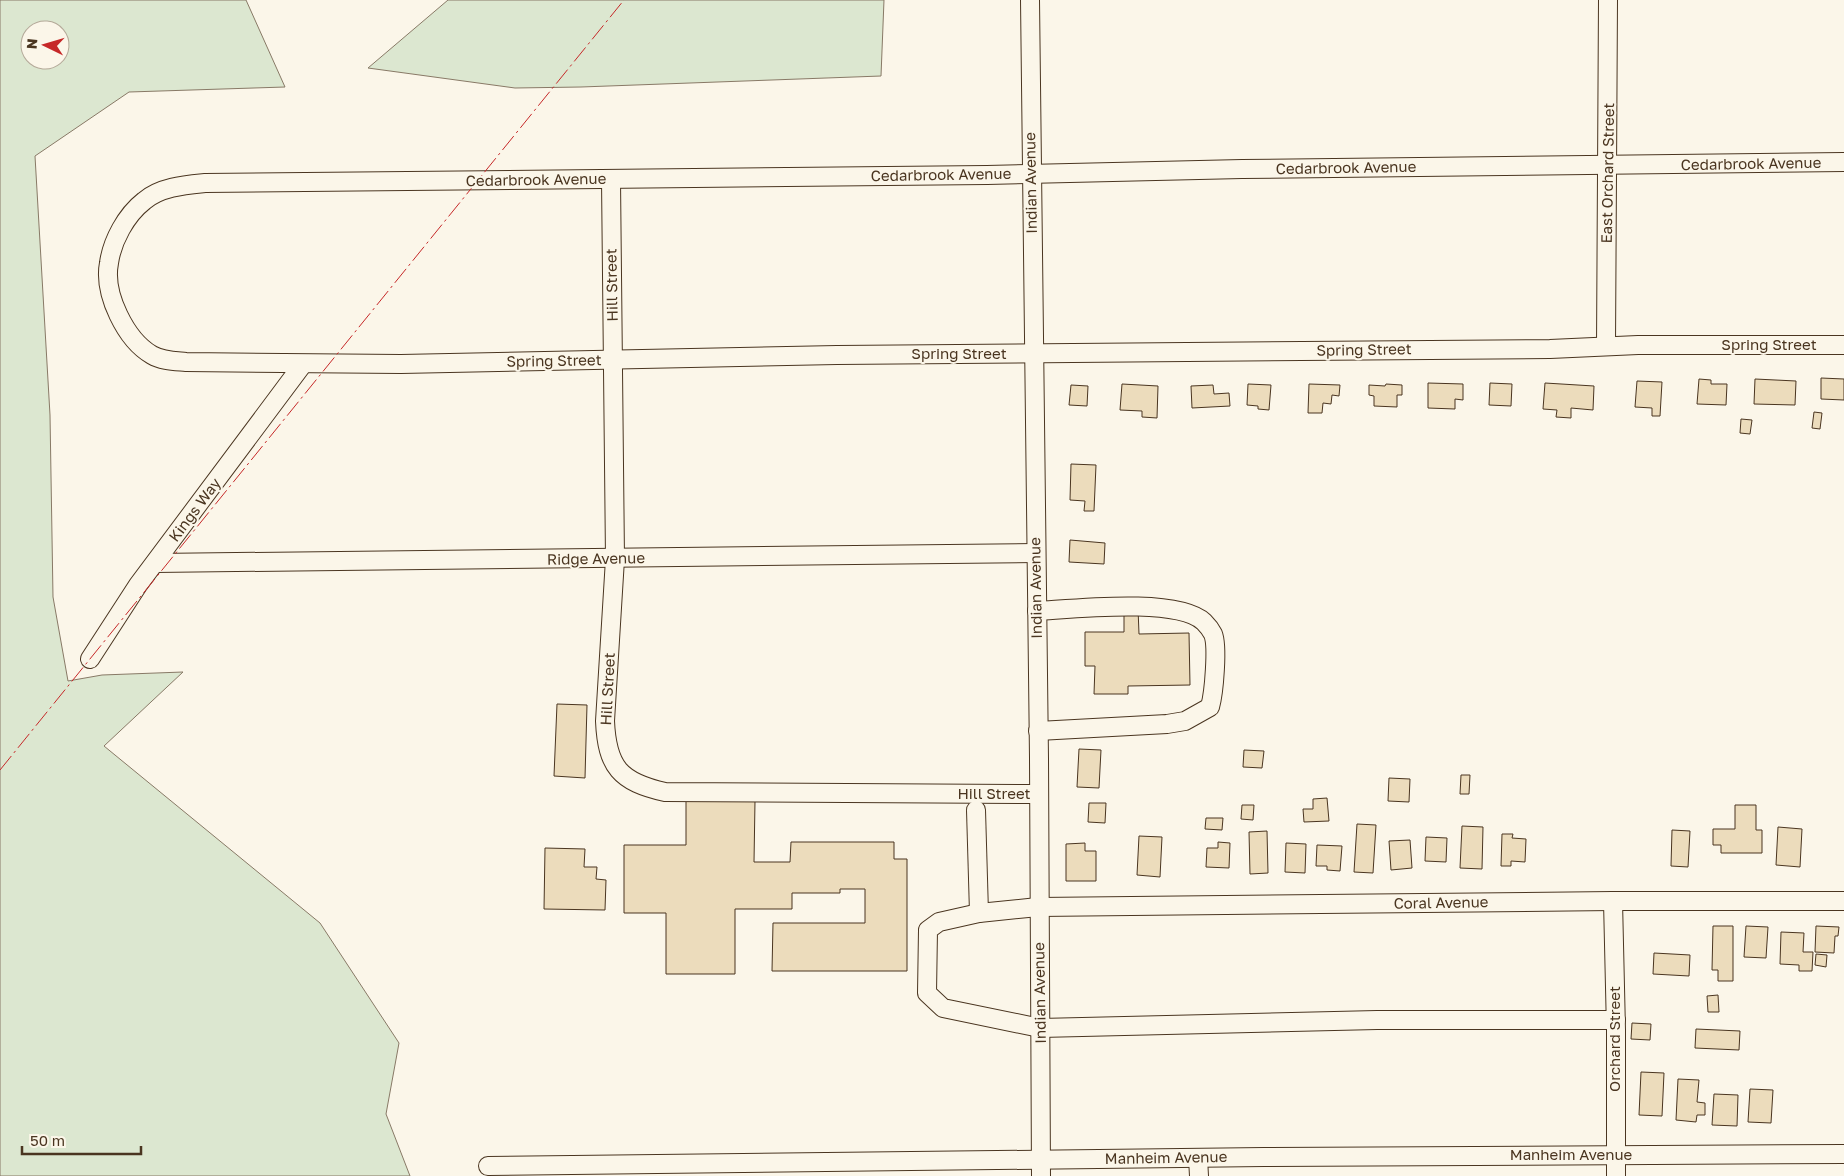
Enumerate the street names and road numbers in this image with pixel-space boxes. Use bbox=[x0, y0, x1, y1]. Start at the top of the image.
street label: East Orchard Street bbox=[1597, 102, 1617, 244]
street label: Indian Avenue bbox=[1020, 132, 1040, 234]
street label: Cedarbrook Avenue bbox=[1681, 153, 1822, 173]
street label: Cedarbrook Avenue bbox=[1276, 157, 1417, 177]
street label: Cedarbrook Avenue bbox=[871, 164, 1012, 184]
street label: Cedarbrook Avenue bbox=[466, 169, 607, 189]
street label: Hill Street bbox=[601, 248, 621, 322]
street label: Spring Street bbox=[1721, 335, 1817, 353]
street label: Spring Street bbox=[1316, 339, 1412, 359]
street label: Spring Street bbox=[911, 344, 1007, 362]
street label: Spring Street bbox=[506, 350, 602, 370]
street label: Kings Way bbox=[164, 474, 224, 545]
street label: Indian Avenue bbox=[1025, 537, 1045, 639]
street label: Ridge Avenue bbox=[547, 548, 645, 568]
street label: Hill Street bbox=[596, 652, 618, 726]
street label: Hill Street bbox=[957, 784, 1031, 802]
street label: Coral Avenue bbox=[1393, 892, 1489, 912]
street label: Indian Avenue bbox=[1029, 942, 1049, 1044]
street label: Orchard Street bbox=[1605, 986, 1623, 1092]
street label: Manheim Avenue bbox=[1510, 1145, 1633, 1163]
street label: Manheim Avenue bbox=[1105, 1147, 1228, 1167]

